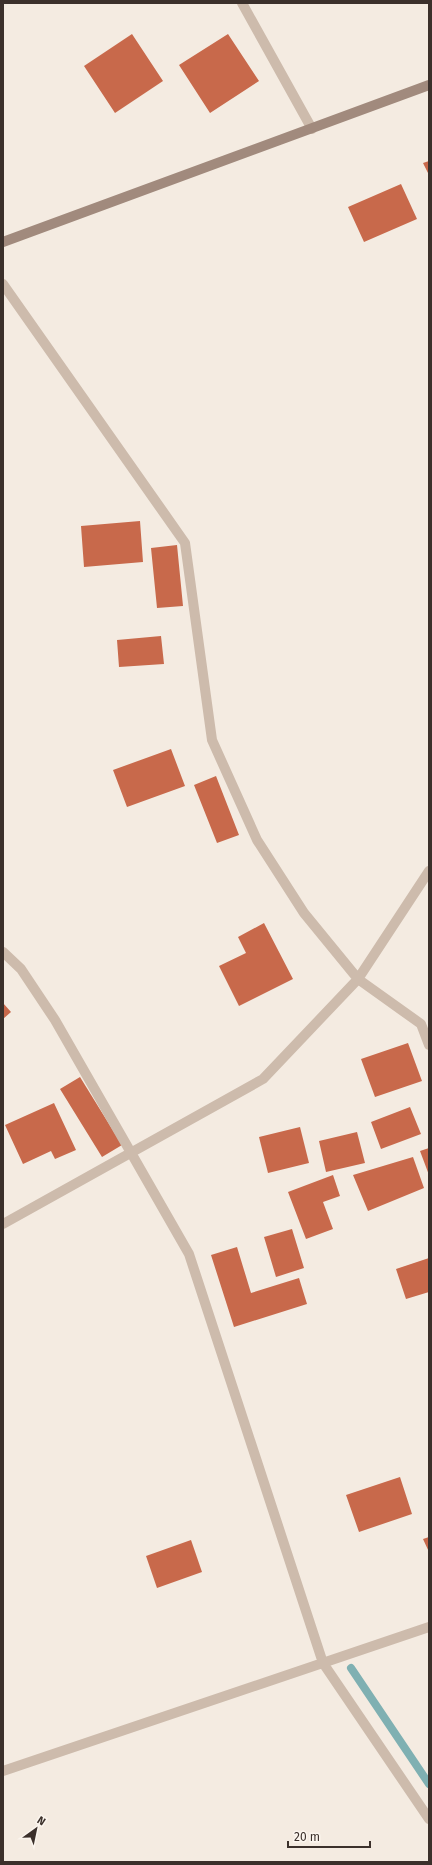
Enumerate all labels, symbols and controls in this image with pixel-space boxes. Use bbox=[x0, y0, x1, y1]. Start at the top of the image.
north arrow bbox=[16, 1809, 56, 1849]
text: N bbox=[35, 1814, 48, 1828]
scale bar bbox=[288, 1823, 370, 1849]
text: 20 m bbox=[294, 1830, 320, 1844]

